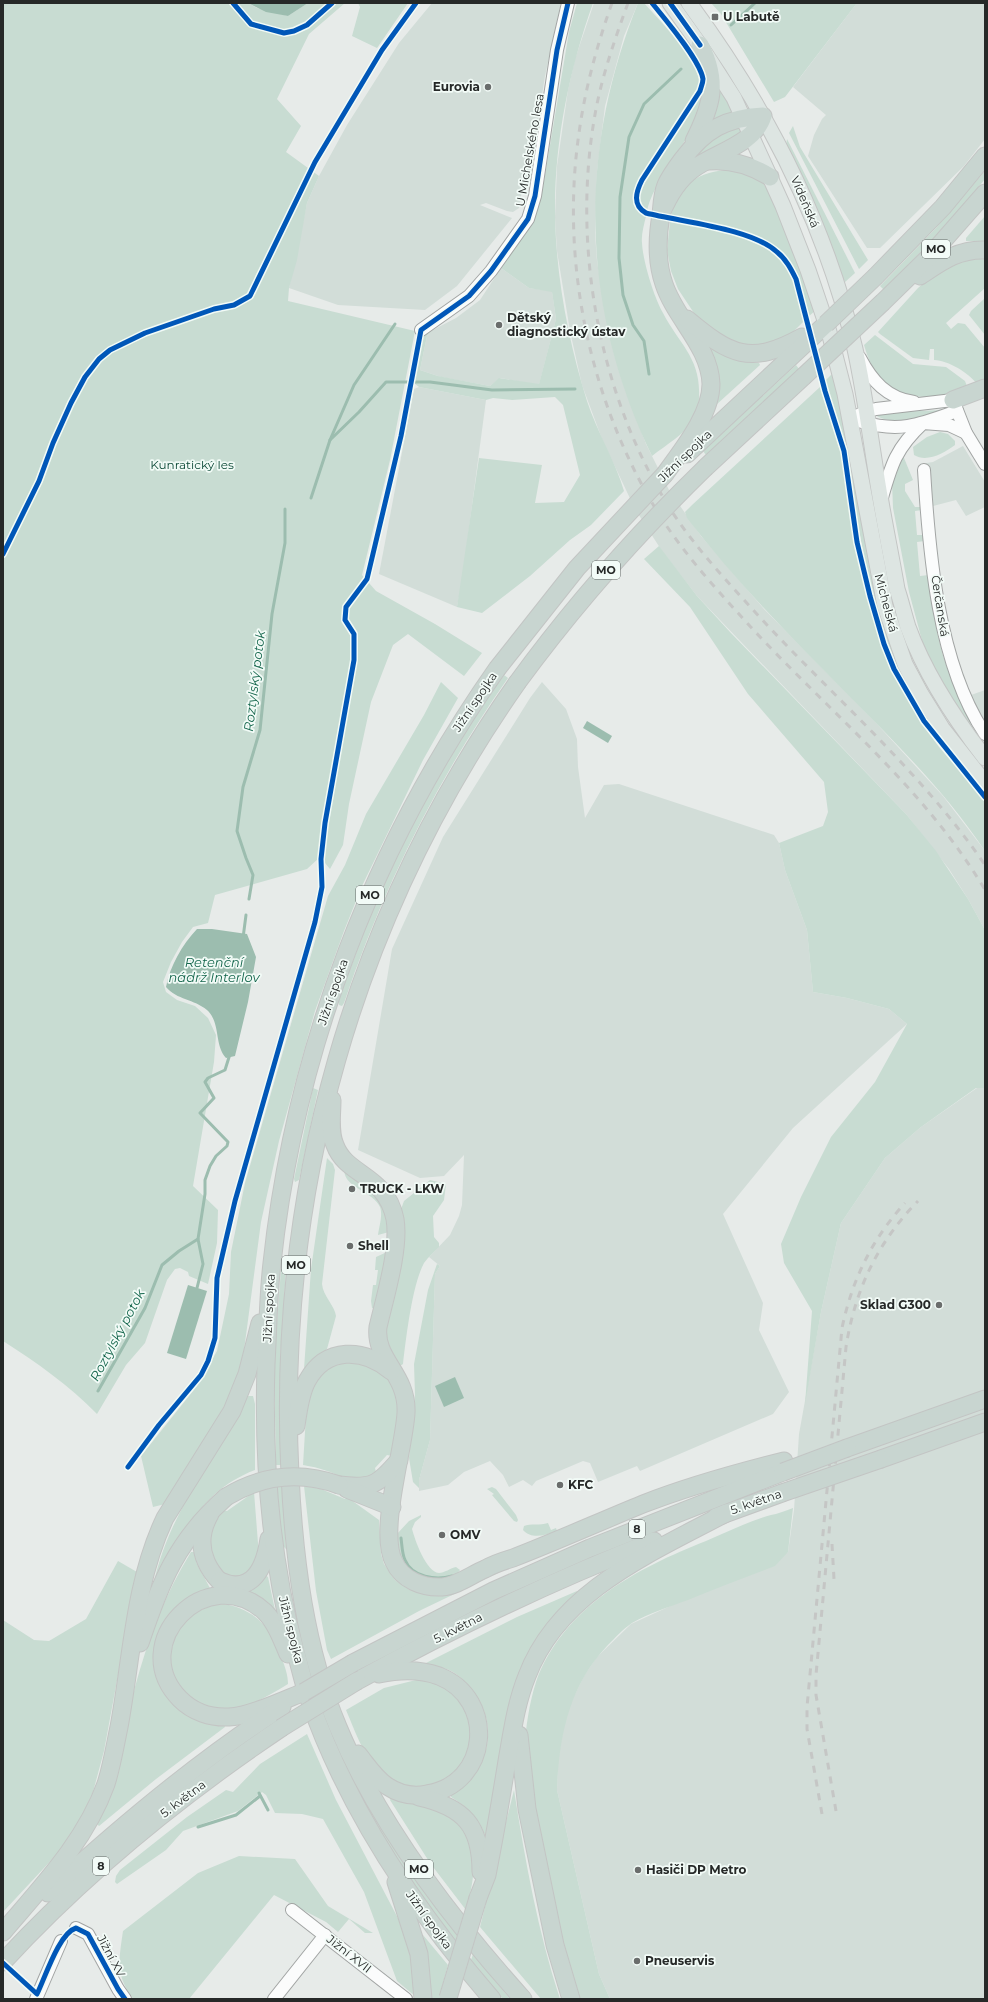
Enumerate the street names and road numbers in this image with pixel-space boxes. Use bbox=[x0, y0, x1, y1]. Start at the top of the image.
street label: U Michelského lesa bbox=[512, 92, 547, 208]
street label: Vídeňská bbox=[788, 174, 823, 230]
road number: MO bbox=[922, 240, 950, 258]
street label: Jižní spojka bbox=[654, 426, 715, 486]
road number: MO bbox=[592, 561, 620, 579]
street label: Michelská bbox=[871, 572, 901, 634]
street label: Čerčanská bbox=[928, 574, 953, 638]
street label: Jižní spojka bbox=[449, 669, 500, 735]
road number: MO bbox=[356, 886, 384, 904]
street label: Jižní spojka bbox=[314, 957, 351, 1028]
road number: MO bbox=[282, 1256, 310, 1274]
street label: Jižní spojka bbox=[259, 1273, 278, 1344]
street label: 5. května bbox=[728, 1486, 783, 1517]
road number: 8 bbox=[629, 1520, 645, 1538]
street label: Jižní spojka bbox=[276, 1594, 307, 1665]
street label: 5. května bbox=[431, 1609, 485, 1646]
street label: 5. května bbox=[157, 1777, 208, 1821]
road number: 8 bbox=[93, 1857, 109, 1875]
road number: MO bbox=[405, 1860, 433, 1878]
street label: Jižní spojka bbox=[403, 1887, 456, 1952]
street label: Jižní XV bbox=[94, 1931, 129, 1980]
street label: Jižní XVII bbox=[323, 1931, 375, 1976]

